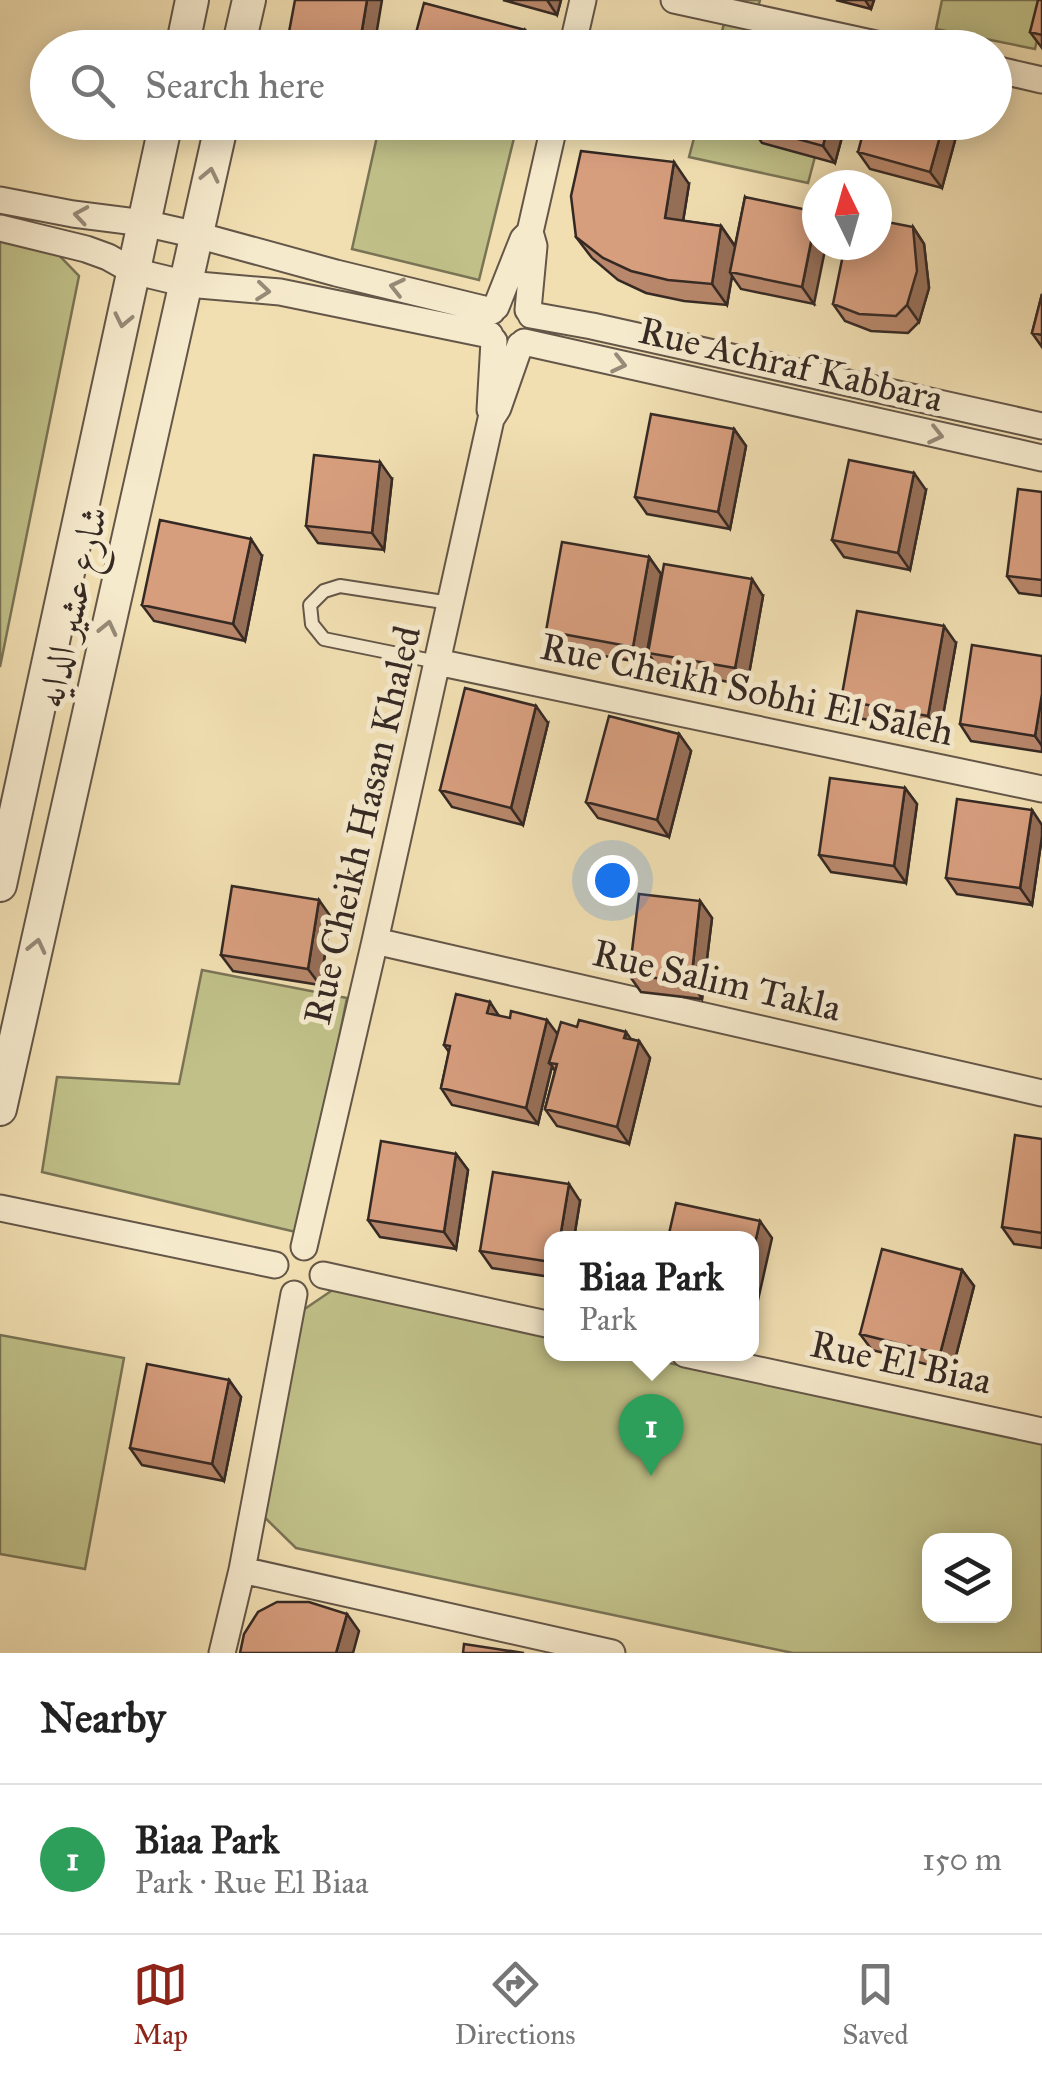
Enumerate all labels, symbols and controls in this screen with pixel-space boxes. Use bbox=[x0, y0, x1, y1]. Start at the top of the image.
search box bbox=[30, 30, 1012, 140]
icon: search bbox=[65, 58, 120, 113]
text: Search here bbox=[145, 62, 325, 108]
one-way arrow bbox=[199, 167, 220, 184]
north arrow bbox=[802, 170, 892, 260]
one-way arrow bbox=[72, 205, 89, 226]
one-way arrow bbox=[389, 278, 406, 299]
one-way arrow bbox=[255, 279, 271, 301]
street label: Rue Achraf Kabbara bbox=[634, 307, 948, 422]
one-way arrow bbox=[113, 311, 134, 328]
one-way arrow bbox=[610, 352, 627, 373]
one-way arrow bbox=[927, 423, 944, 444]
street label: شارع عشير الدايه bbox=[27, 502, 125, 714]
one-way arrow bbox=[96, 620, 117, 637]
street label: Rue Cheikh Hasan Khaled bbox=[294, 621, 430, 1029]
street label: Rue Cheikh Sobhi El Saleh bbox=[536, 623, 958, 755]
your location bbox=[587, 855, 638, 906]
street label: Rue Salim Takla bbox=[588, 929, 846, 1031]
one-way arrow bbox=[25, 937, 46, 954]
popup bbox=[544, 1231, 759, 1361]
text: Biaa Park bbox=[579, 1254, 724, 1300]
text: Park bbox=[579, 1300, 637, 1339]
street label: Rue El Biaa bbox=[806, 1320, 997, 1404]
pin: 1 bbox=[618, 1394, 684, 1476]
map controls bbox=[922, 1533, 1012, 1623]
button: layers bbox=[922, 1533, 1012, 1623]
text: Nearby bbox=[40, 1692, 165, 1744]
text: Biaa Park bbox=[135, 1817, 279, 1863]
text: 1 bbox=[66, 1840, 79, 1879]
text: 150 m bbox=[922, 1840, 1002, 1879]
text: Park · Rue El Biaa bbox=[135, 1863, 368, 1902]
tab: Map bbox=[133, 1957, 188, 2052]
tab: Directions bbox=[455, 1957, 576, 2052]
tab: Saved bbox=[842, 1957, 909, 2052]

